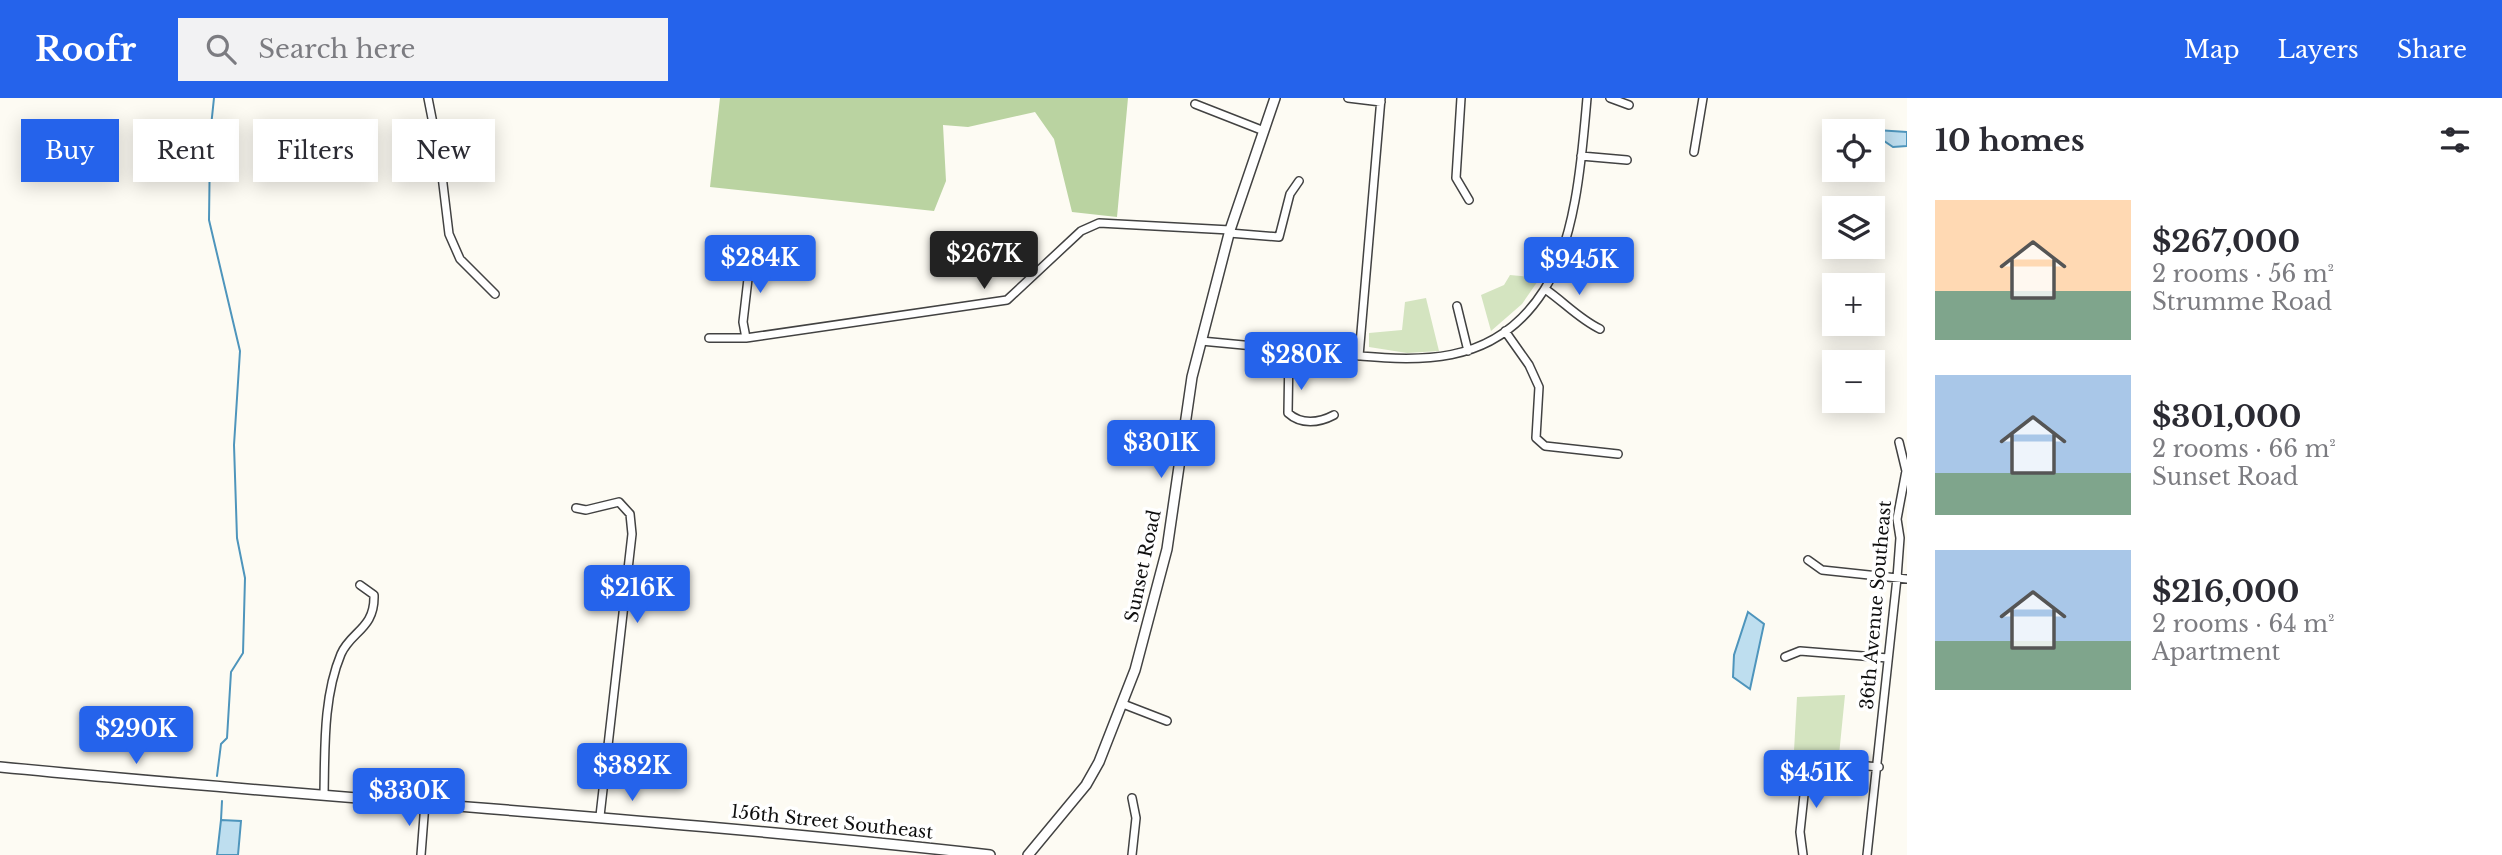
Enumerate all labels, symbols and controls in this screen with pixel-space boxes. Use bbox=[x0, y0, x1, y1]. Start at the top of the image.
search box bbox=[178, 18, 668, 81]
text: Roofr bbox=[35, 29, 136, 70]
icon: search bbox=[202, 30, 240, 68]
text: Search here bbox=[258, 33, 416, 65]
text: Map bbox=[2184, 35, 2240, 64]
text: Layers bbox=[2278, 35, 2359, 64]
text: Share bbox=[2397, 35, 2467, 64]
chip: Buy bbox=[21, 119, 119, 182]
chip: Rent bbox=[133, 119, 239, 182]
chip: Filters bbox=[253, 119, 378, 182]
chip: New bbox=[392, 119, 495, 182]
map controls bbox=[1822, 119, 1885, 413]
button: locate bbox=[1822, 119, 1885, 182]
icon: filters bbox=[2436, 121, 2474, 159]
text: 10 homes bbox=[1935, 122, 2085, 159]
button: layers bbox=[1822, 196, 1885, 259]
text: $267,000 bbox=[2152, 223, 2300, 260]
icon: home bbox=[1991, 228, 2075, 312]
pin: $267K bbox=[935, 232, 1033, 291]
pin: $284K bbox=[711, 236, 809, 295]
pin: $945K bbox=[1530, 238, 1628, 297]
text: $267K bbox=[946, 240, 1022, 268]
text: $284K bbox=[721, 244, 799, 272]
text: $945K bbox=[1540, 246, 1618, 274]
text: 2 rooms · 56 m² bbox=[2152, 260, 2334, 288]
button: + bbox=[1822, 273, 1885, 336]
text: Strumme Road bbox=[2152, 288, 2332, 316]
pin: $280K bbox=[1252, 332, 1350, 392]
text: $280K bbox=[1261, 341, 1341, 369]
button: − bbox=[1822, 350, 1885, 413]
text: $301,000 bbox=[2152, 398, 2301, 435]
icon: home bbox=[1991, 403, 2075, 487]
pin: $301K bbox=[1112, 420, 1210, 480]
text: $301K bbox=[1123, 429, 1199, 457]
text: 2 rooms · 66 m² bbox=[2152, 435, 2336, 463]
text: Sunset Road bbox=[2152, 463, 2298, 491]
street label: 36th Avenue Southeast bbox=[1856, 499, 1896, 711]
street label: Sunset Road bbox=[1120, 508, 1166, 624]
pin: $216K bbox=[588, 566, 686, 625]
text: $216,000 bbox=[2152, 573, 2299, 610]
text: $216K bbox=[600, 574, 674, 602]
icon: home bbox=[1991, 578, 2075, 662]
text: 2 rooms · 64 m² bbox=[2152, 610, 2335, 638]
text: Apartment bbox=[2152, 638, 2280, 666]
pin: $290K bbox=[87, 706, 185, 766]
text: $290K bbox=[95, 715, 177, 743]
pin: $382K bbox=[583, 744, 681, 803]
pin: $451K bbox=[1767, 750, 1865, 810]
text: $382K bbox=[593, 752, 671, 780]
text: $451K bbox=[1780, 759, 1852, 787]
pin: $330K bbox=[360, 768, 458, 828]
text: $330K bbox=[369, 777, 449, 805]
street label: 156th Street Southeast bbox=[730, 800, 934, 844]

